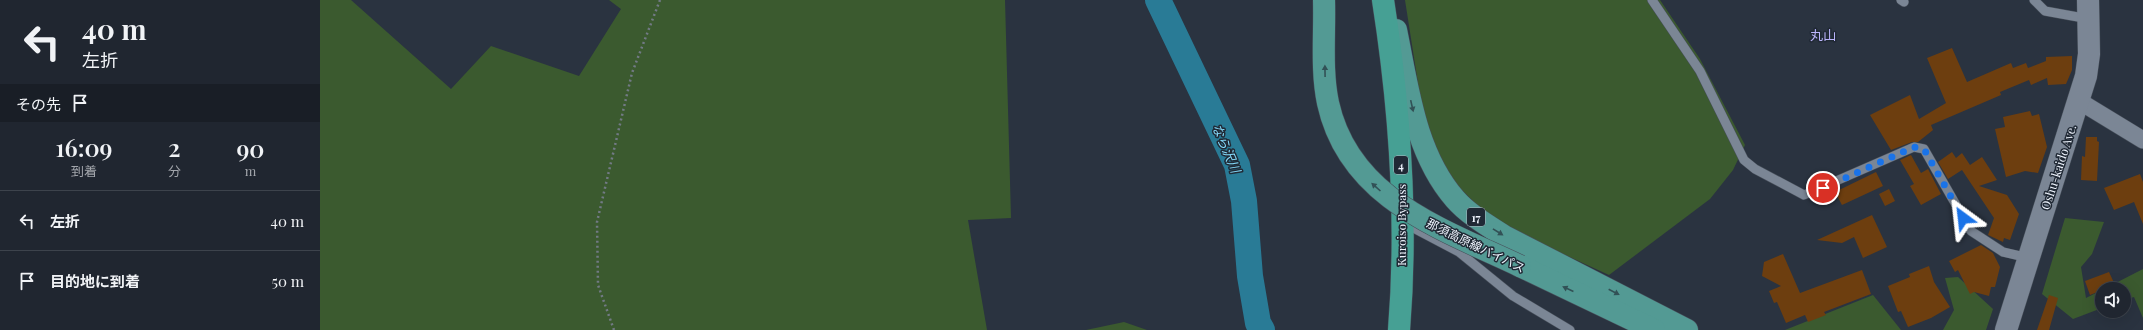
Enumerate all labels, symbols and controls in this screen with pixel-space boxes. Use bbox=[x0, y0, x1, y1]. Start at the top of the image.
text: 40 m bbox=[82, 10, 147, 47]
icon: left bbox=[16, 16, 68, 68]
district label: 丸山 bbox=[1810, 26, 1836, 43]
text: 左折 bbox=[82, 48, 118, 72]
one-way arrow bbox=[1322, 64, 1328, 77]
icon: arrive bbox=[69, 92, 91, 114]
text: その先 bbox=[16, 94, 61, 114]
one-way arrow bbox=[1410, 100, 1416, 113]
water label: なら沢川 bbox=[1209, 121, 1246, 177]
street label: Oshu-kaido Ave. bbox=[2037, 122, 2079, 212]
text: 16:09 bbox=[55, 131, 113, 163]
text: 2 bbox=[168, 131, 181, 163]
text: 90 bbox=[236, 132, 265, 164]
road number: 4 bbox=[1394, 156, 1408, 174]
text: 到着 bbox=[71, 162, 97, 179]
text: 分 bbox=[168, 162, 181, 179]
text: m bbox=[245, 162, 256, 179]
pin bbox=[1806, 171, 1840, 205]
icon: arrive bbox=[1812, 177, 1834, 199]
one-way arrow bbox=[1370, 182, 1381, 191]
street label: Kuroiso Bypass bbox=[1393, 184, 1409, 266]
position arrow bbox=[1942, 197, 1984, 239]
road number: 17 bbox=[1467, 208, 1485, 226]
icon: left bbox=[16, 210, 38, 232]
text: 左折 bbox=[50, 211, 80, 231]
text: 40 m bbox=[271, 211, 304, 231]
street label: 那須高原線バイパス bbox=[1424, 214, 1528, 276]
one-way arrow bbox=[1493, 228, 1503, 236]
icon: arrive bbox=[16, 270, 38, 292]
text: 目的地に到着 bbox=[50, 271, 140, 291]
text: 50 m bbox=[272, 271, 304, 291]
map controls bbox=[2095, 282, 2131, 318]
button: sound bbox=[2095, 282, 2131, 318]
one-way arrow bbox=[1563, 286, 1574, 292]
one-way arrow bbox=[1608, 289, 1619, 295]

